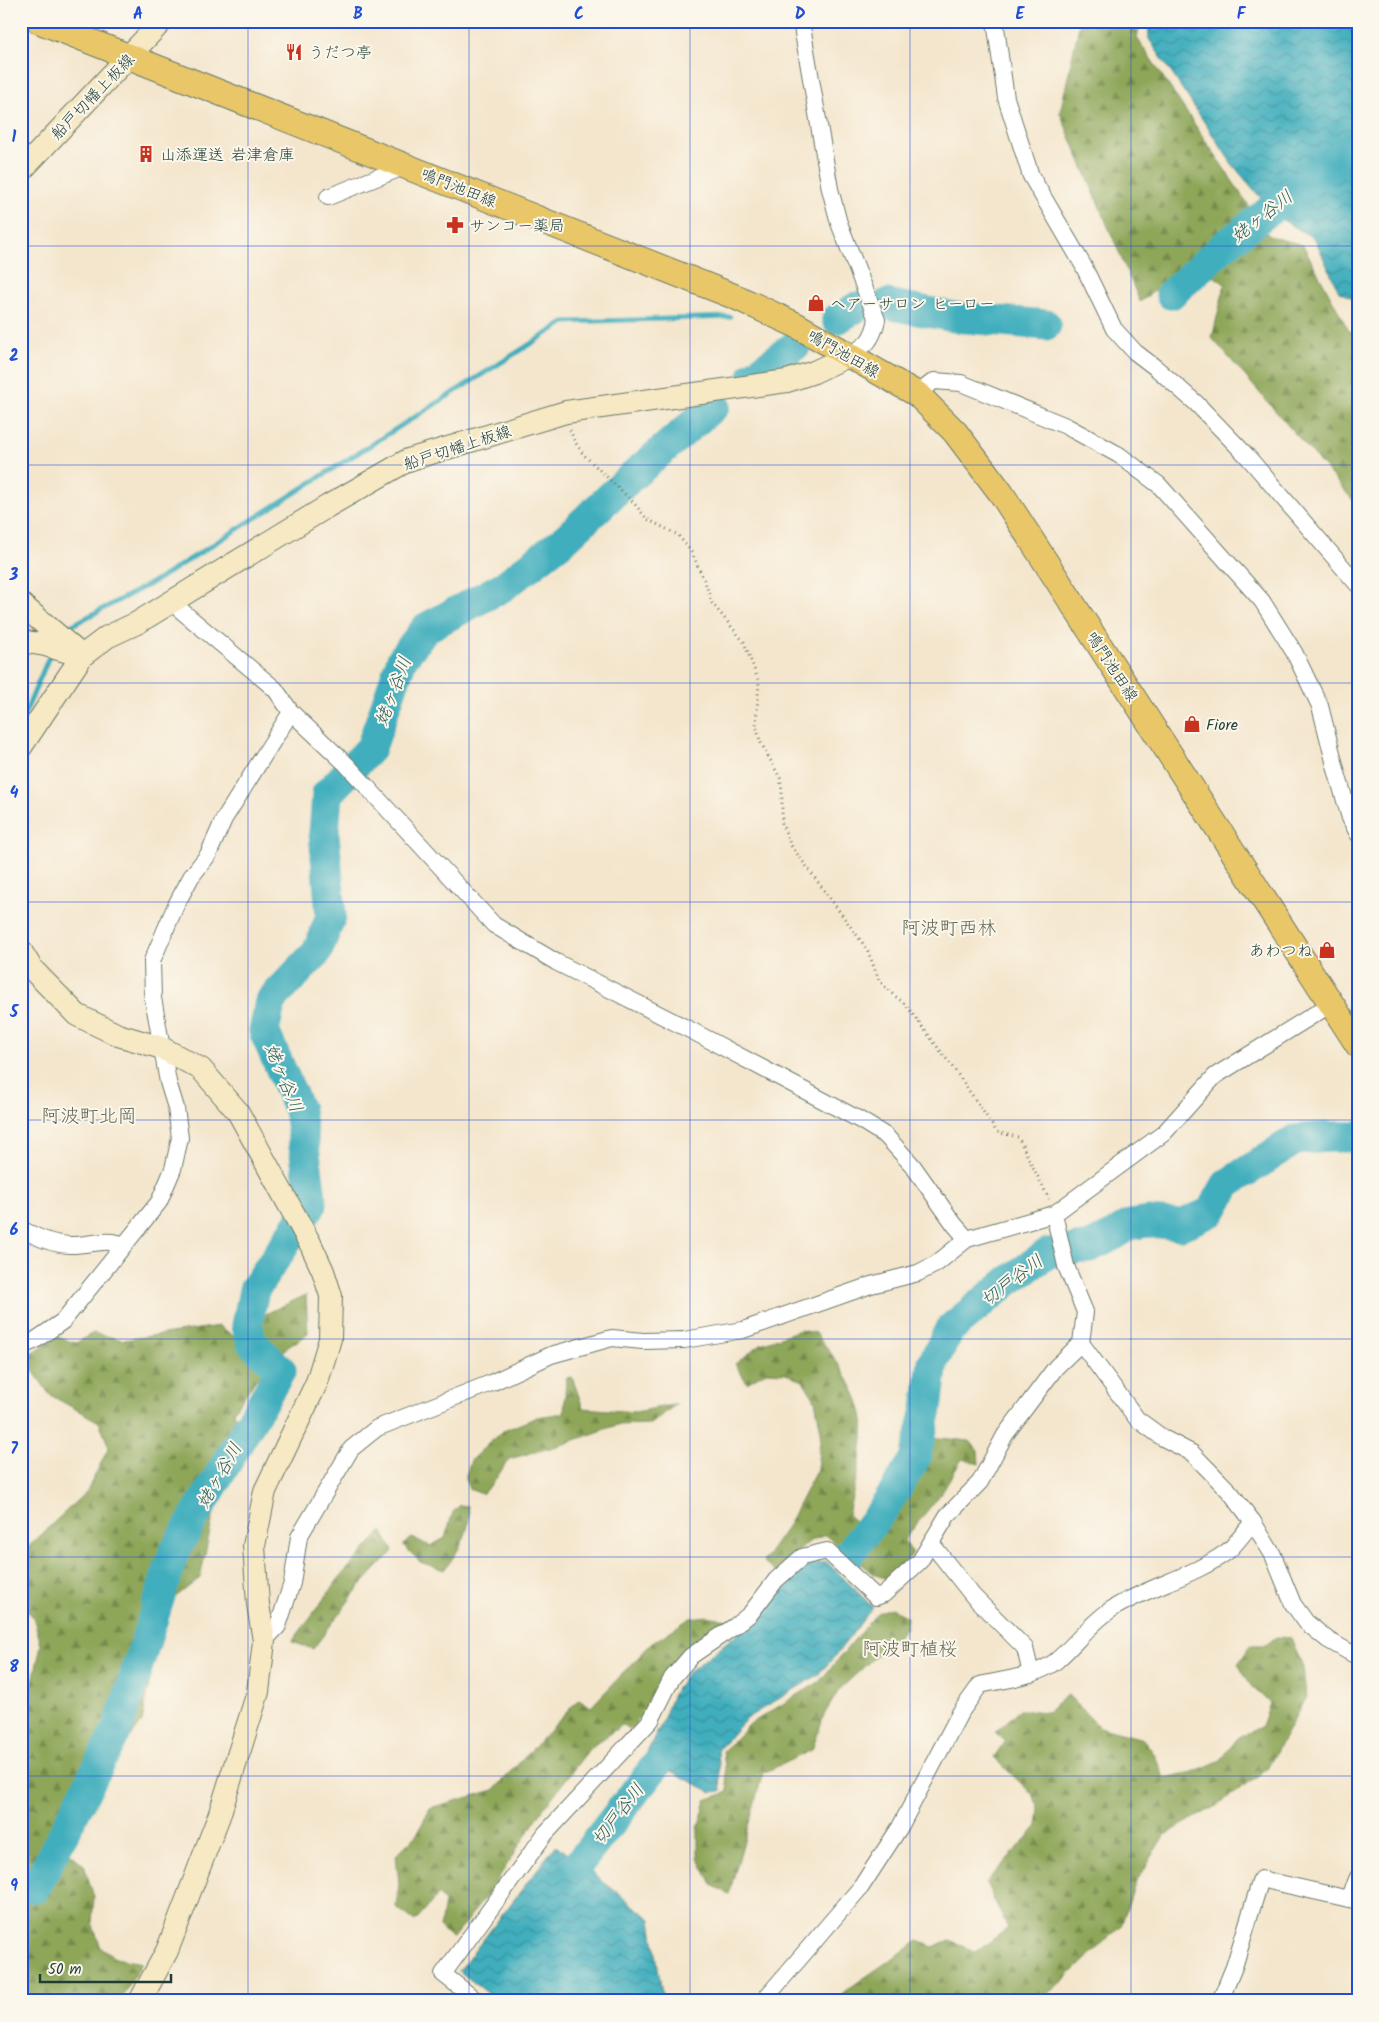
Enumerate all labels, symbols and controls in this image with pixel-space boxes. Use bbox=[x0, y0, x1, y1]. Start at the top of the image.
text: A bbox=[133, 2, 143, 27]
text: B bbox=[353, 2, 363, 27]
text: C bbox=[574, 2, 584, 27]
text: D bbox=[795, 2, 806, 27]
text: E bbox=[1016, 2, 1026, 27]
text: F bbox=[1237, 2, 1247, 27]
place label: うだつ亭 bbox=[308, 41, 372, 66]
restaurant icon: うだつ亭 bbox=[284, 42, 304, 62]
street label: 船戸切幡上板線 bbox=[45, 48, 141, 146]
text: 1 bbox=[12, 125, 17, 150]
place label: 山添運送 岩津倉庫 bbox=[160, 143, 294, 168]
building icon: 山添運送 岩津倉庫 bbox=[136, 144, 156, 164]
street label: 鳴門池田線 bbox=[417, 162, 500, 215]
water label: 姥ヶ谷川 bbox=[1226, 184, 1300, 251]
place label: サンコー薬局 bbox=[469, 214, 565, 239]
pharmacy icon: サンコー薬局 bbox=[445, 215, 465, 235]
place label: ヘアーサロン ヒーロー bbox=[830, 292, 995, 317]
shop icon: ヘアーサロン ヒーロー bbox=[806, 293, 826, 313]
street label: 鳴門池田線 bbox=[802, 323, 884, 385]
text: 2 bbox=[9, 344, 19, 369]
street label: 船戸切幡上板線 bbox=[400, 419, 515, 478]
text: 3 bbox=[9, 563, 19, 588]
street label: 鳴門池田線 bbox=[1079, 626, 1144, 707]
water label: 姥ヶ谷川 bbox=[368, 653, 421, 730]
place label: Fiore bbox=[1206, 713, 1238, 738]
shop icon: Fiore bbox=[1182, 714, 1202, 734]
text: 4 bbox=[10, 781, 19, 806]
district label: 阿波町西林 bbox=[901, 914, 997, 944]
place label: あわつね bbox=[1249, 939, 1313, 964]
shop icon: あわつね bbox=[1317, 940, 1337, 960]
text: 5 bbox=[9, 1000, 20, 1025]
water label: 姥ヶ谷川 bbox=[256, 1040, 310, 1117]
district label: 阿波町北岡 bbox=[41, 1102, 137, 1132]
text: 6 bbox=[10, 1218, 19, 1243]
water label: 切戸谷川 bbox=[975, 1248, 1050, 1314]
text: 7 bbox=[10, 1437, 18, 1462]
water label: 姥ヶ谷川 bbox=[190, 1437, 251, 1514]
district label: 阿波町植桜 bbox=[862, 1635, 958, 1665]
text: 8 bbox=[9, 1655, 19, 1680]
water label: 切戸谷川 bbox=[586, 1778, 653, 1852]
text: 9 bbox=[10, 1874, 18, 1899]
scale bar bbox=[40, 1952, 171, 1984]
text: 50 m bbox=[48, 1958, 82, 1982]

